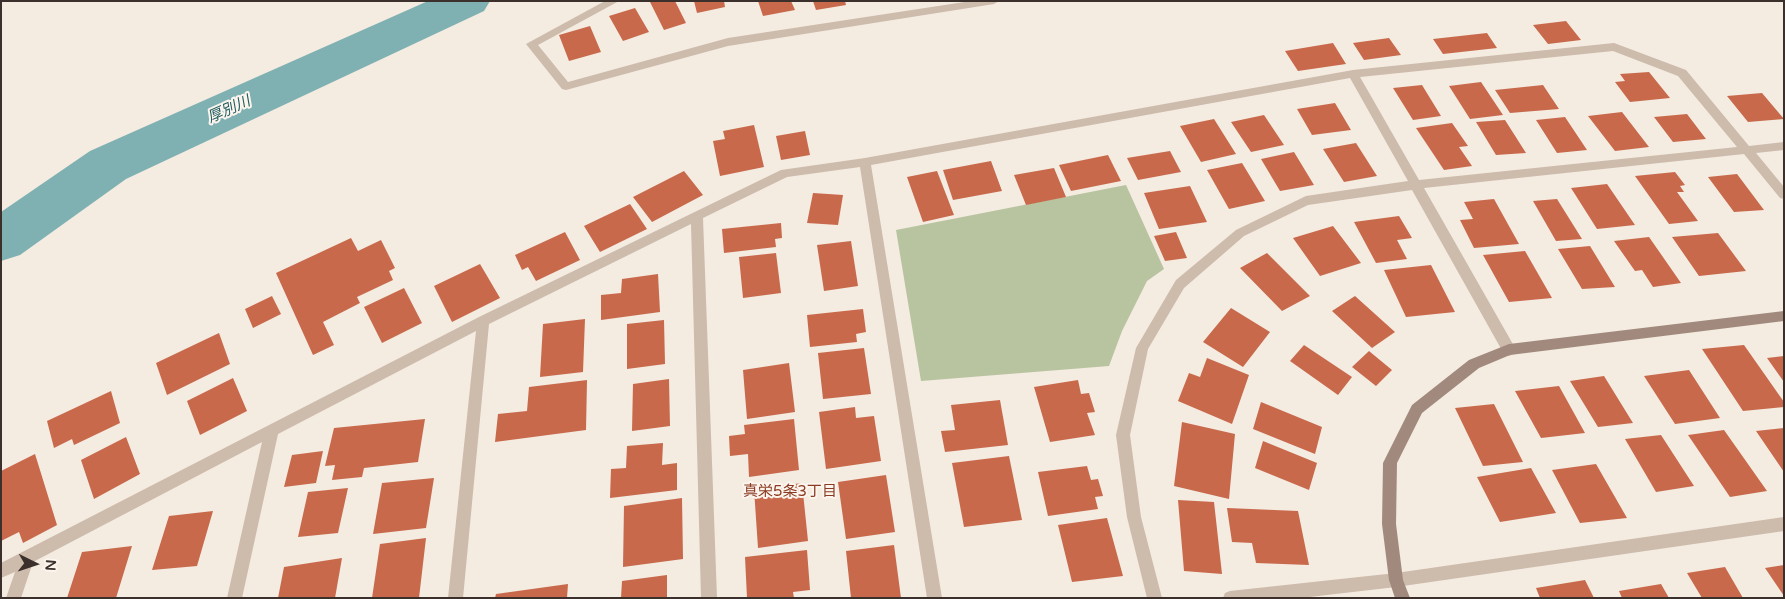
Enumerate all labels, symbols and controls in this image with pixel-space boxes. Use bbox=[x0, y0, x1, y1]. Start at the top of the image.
water label: 厚別川 bbox=[205, 93, 253, 127]
district label: 真栄5条3丁目 bbox=[743, 483, 837, 501]
north arrow bbox=[10, 539, 60, 589]
text: N bbox=[42, 559, 59, 571]

